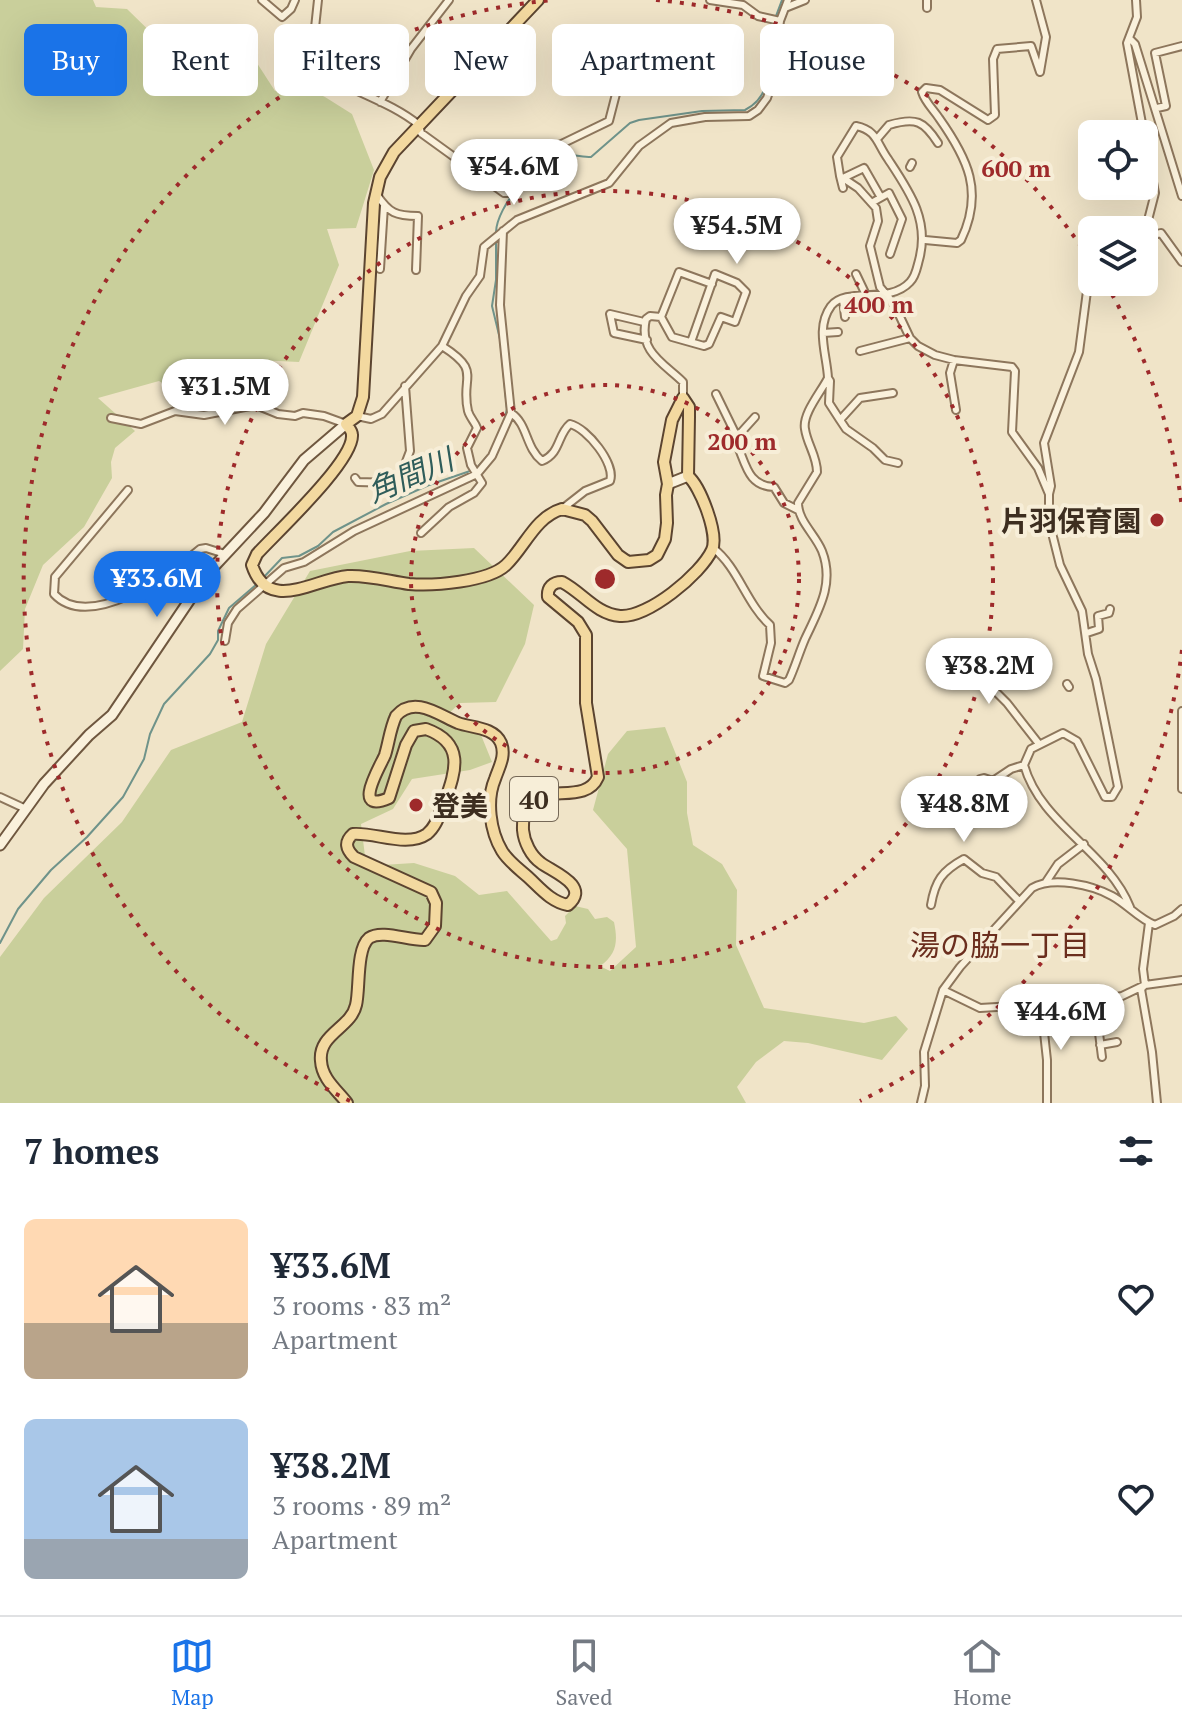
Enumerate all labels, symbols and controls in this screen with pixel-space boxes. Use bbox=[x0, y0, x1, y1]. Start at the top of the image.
chip: Buy bbox=[24, 24, 127, 96]
chip: Rent bbox=[143, 24, 258, 96]
chip: Filters bbox=[274, 24, 409, 96]
chip: New bbox=[425, 24, 536, 96]
chip: Apartment bbox=[552, 24, 744, 96]
chip: House bbox=[760, 24, 894, 96]
map controls bbox=[1078, 120, 1158, 296]
button: locate bbox=[1078, 120, 1158, 200]
pin: ¥54.6M bbox=[449, 139, 579, 207]
text: ¥54.6M bbox=[469, 148, 559, 182]
text: 600 m bbox=[981, 152, 1051, 184]
pin: ¥54.5M bbox=[672, 198, 802, 266]
text: ¥54.5M bbox=[692, 207, 782, 241]
button: layers bbox=[1078, 216, 1158, 296]
text: 400 m bbox=[844, 288, 914, 320]
pin: ¥31.5M bbox=[160, 359, 290, 427]
text: ¥31.5M bbox=[180, 368, 270, 402]
text: 200 m bbox=[707, 425, 777, 457]
water label: 角間川 bbox=[361, 438, 462, 511]
place label: 片羽保育園 bbox=[1001, 502, 1141, 539]
marker: 片羽保育園 bbox=[1148, 511, 1166, 529]
pin: ¥33.6M bbox=[92, 551, 222, 619]
text: ¥33.6M bbox=[112, 560, 202, 594]
centre of rings bbox=[591, 565, 619, 593]
pin: ¥38.2M bbox=[924, 638, 1054, 706]
text: ¥38.2M bbox=[944, 647, 1034, 681]
pin: ¥48.8M bbox=[899, 776, 1029, 844]
road number: 40 bbox=[510, 777, 558, 821]
text: ¥48.8M bbox=[919, 785, 1009, 819]
place label: 登美 bbox=[432, 787, 488, 824]
marker: 登美 bbox=[407, 796, 425, 814]
district label: 湯の脇一丁目 bbox=[910, 925, 1090, 965]
pin: ¥44.6M bbox=[996, 984, 1126, 1052]
text: ¥44.6M bbox=[1016, 993, 1106, 1027]
text: 7 homes bbox=[24, 1129, 159, 1174]
icon: filters bbox=[1114, 1129, 1158, 1173]
text: ¥33.6M bbox=[272, 1243, 391, 1288]
icon: home bbox=[88, 1251, 184, 1347]
icon: heart bbox=[1114, 1277, 1158, 1321]
text: 3 rooms · 83 m² bbox=[272, 1288, 451, 1322]
text: Apartment bbox=[272, 1322, 398, 1356]
text: ¥38.2M bbox=[272, 1443, 391, 1488]
icon: home bbox=[88, 1451, 184, 1547]
icon: heart bbox=[1114, 1477, 1158, 1521]
text: 3 rooms · 89 m² bbox=[272, 1488, 451, 1522]
text: Apartment bbox=[272, 1522, 398, 1556]
tab: Map bbox=[170, 1634, 214, 1711]
tab: Saved bbox=[555, 1634, 612, 1711]
tab: Home bbox=[953, 1634, 1012, 1711]

